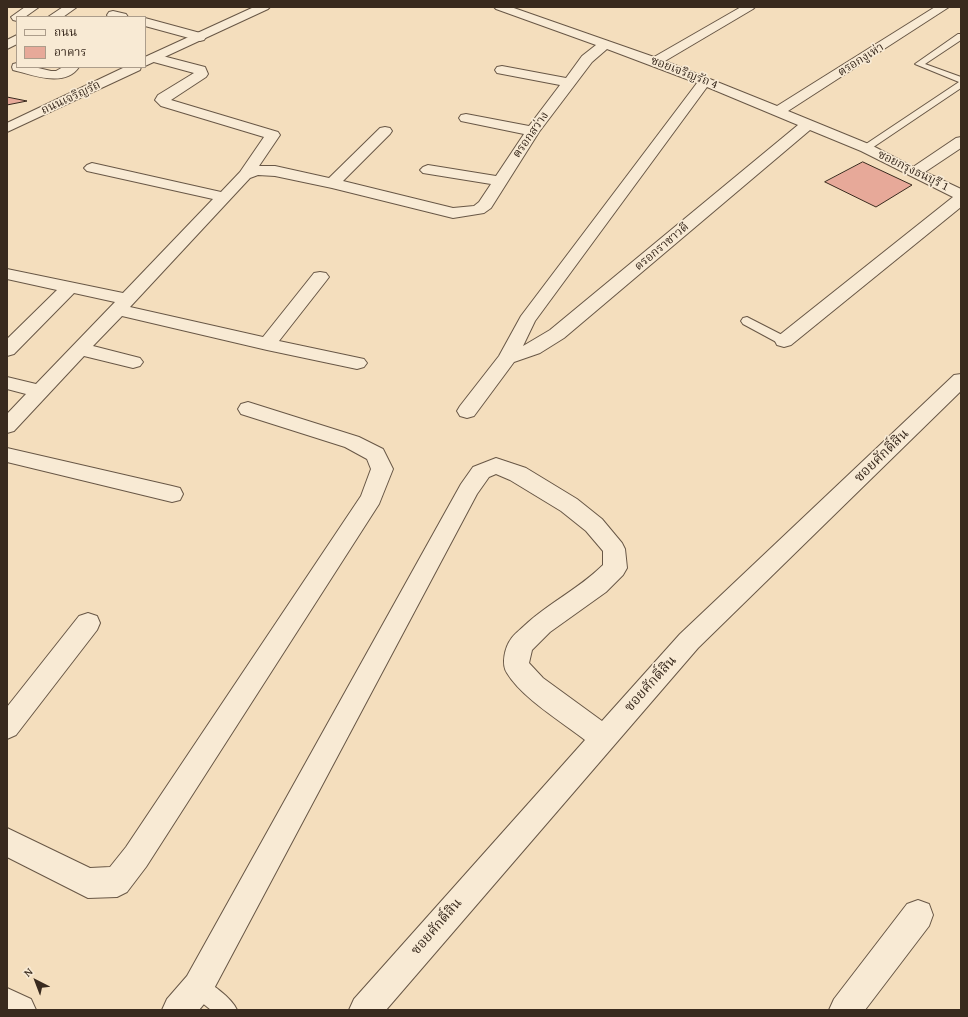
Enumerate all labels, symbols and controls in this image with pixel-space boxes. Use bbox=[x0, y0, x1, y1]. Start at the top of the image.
legend bbox=[16, 16, 146, 68]
text: ถนน bbox=[54, 23, 77, 40]
street label: ตรอกงูเห่า bbox=[835, 40, 887, 80]
text: อาคาร bbox=[54, 43, 86, 60]
street label: ซอยเจริญรัถ 4 bbox=[648, 54, 720, 92]
street label: ถนนเจริญรัถ bbox=[39, 78, 103, 118]
street label: ตรอกสว่าง bbox=[510, 109, 552, 161]
street label: ซอยกรุงธนบุรี 1 bbox=[875, 148, 951, 194]
street label: ตรอกราชาวดี bbox=[632, 220, 692, 274]
street label: ซอยศักดิ์สิน bbox=[851, 426, 913, 486]
street label: ซอยศักดิ์สิน bbox=[622, 653, 680, 715]
street label: ซอยศักดิ์สิน bbox=[408, 895, 466, 959]
north arrow bbox=[16, 961, 56, 1001]
text: N bbox=[20, 964, 36, 980]

